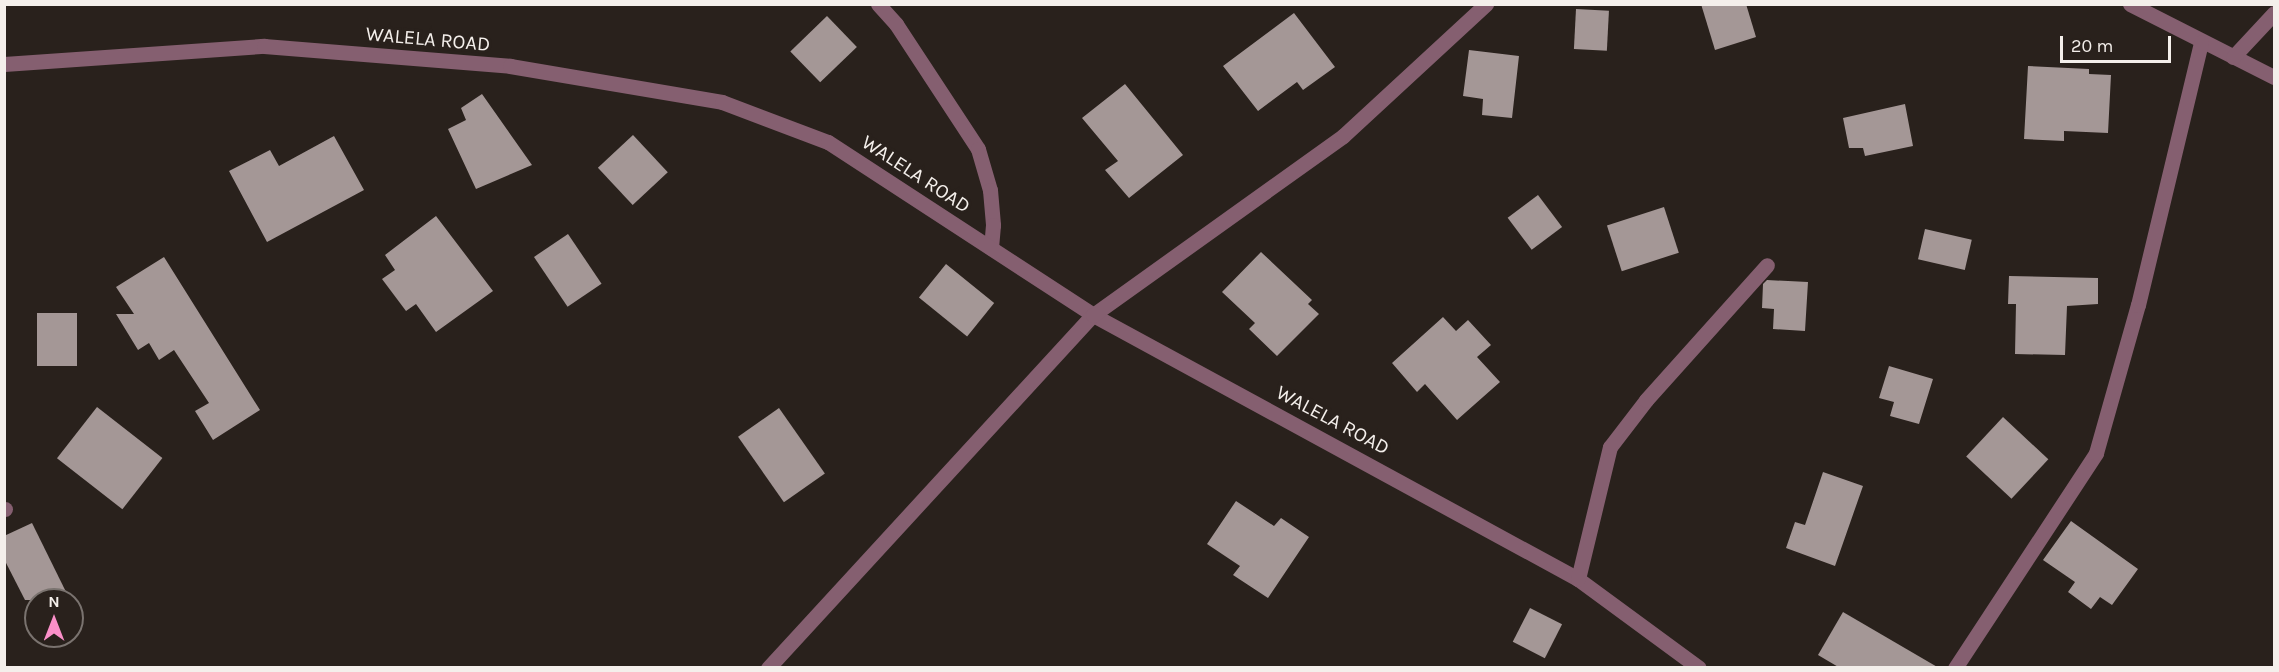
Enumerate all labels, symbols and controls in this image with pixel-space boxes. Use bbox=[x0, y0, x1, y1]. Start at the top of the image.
street label: WALELA ROAD bbox=[365, 22, 491, 56]
scale bar bbox=[2063, 24, 2174, 62]
text: 20 m bbox=[2071, 35, 2113, 57]
street label: WALELA ROAD bbox=[857, 130, 975, 218]
street label: WALELA ROAD bbox=[1272, 380, 1394, 460]
north arrow bbox=[24, 588, 84, 648]
text: N bbox=[48, 592, 60, 611]

